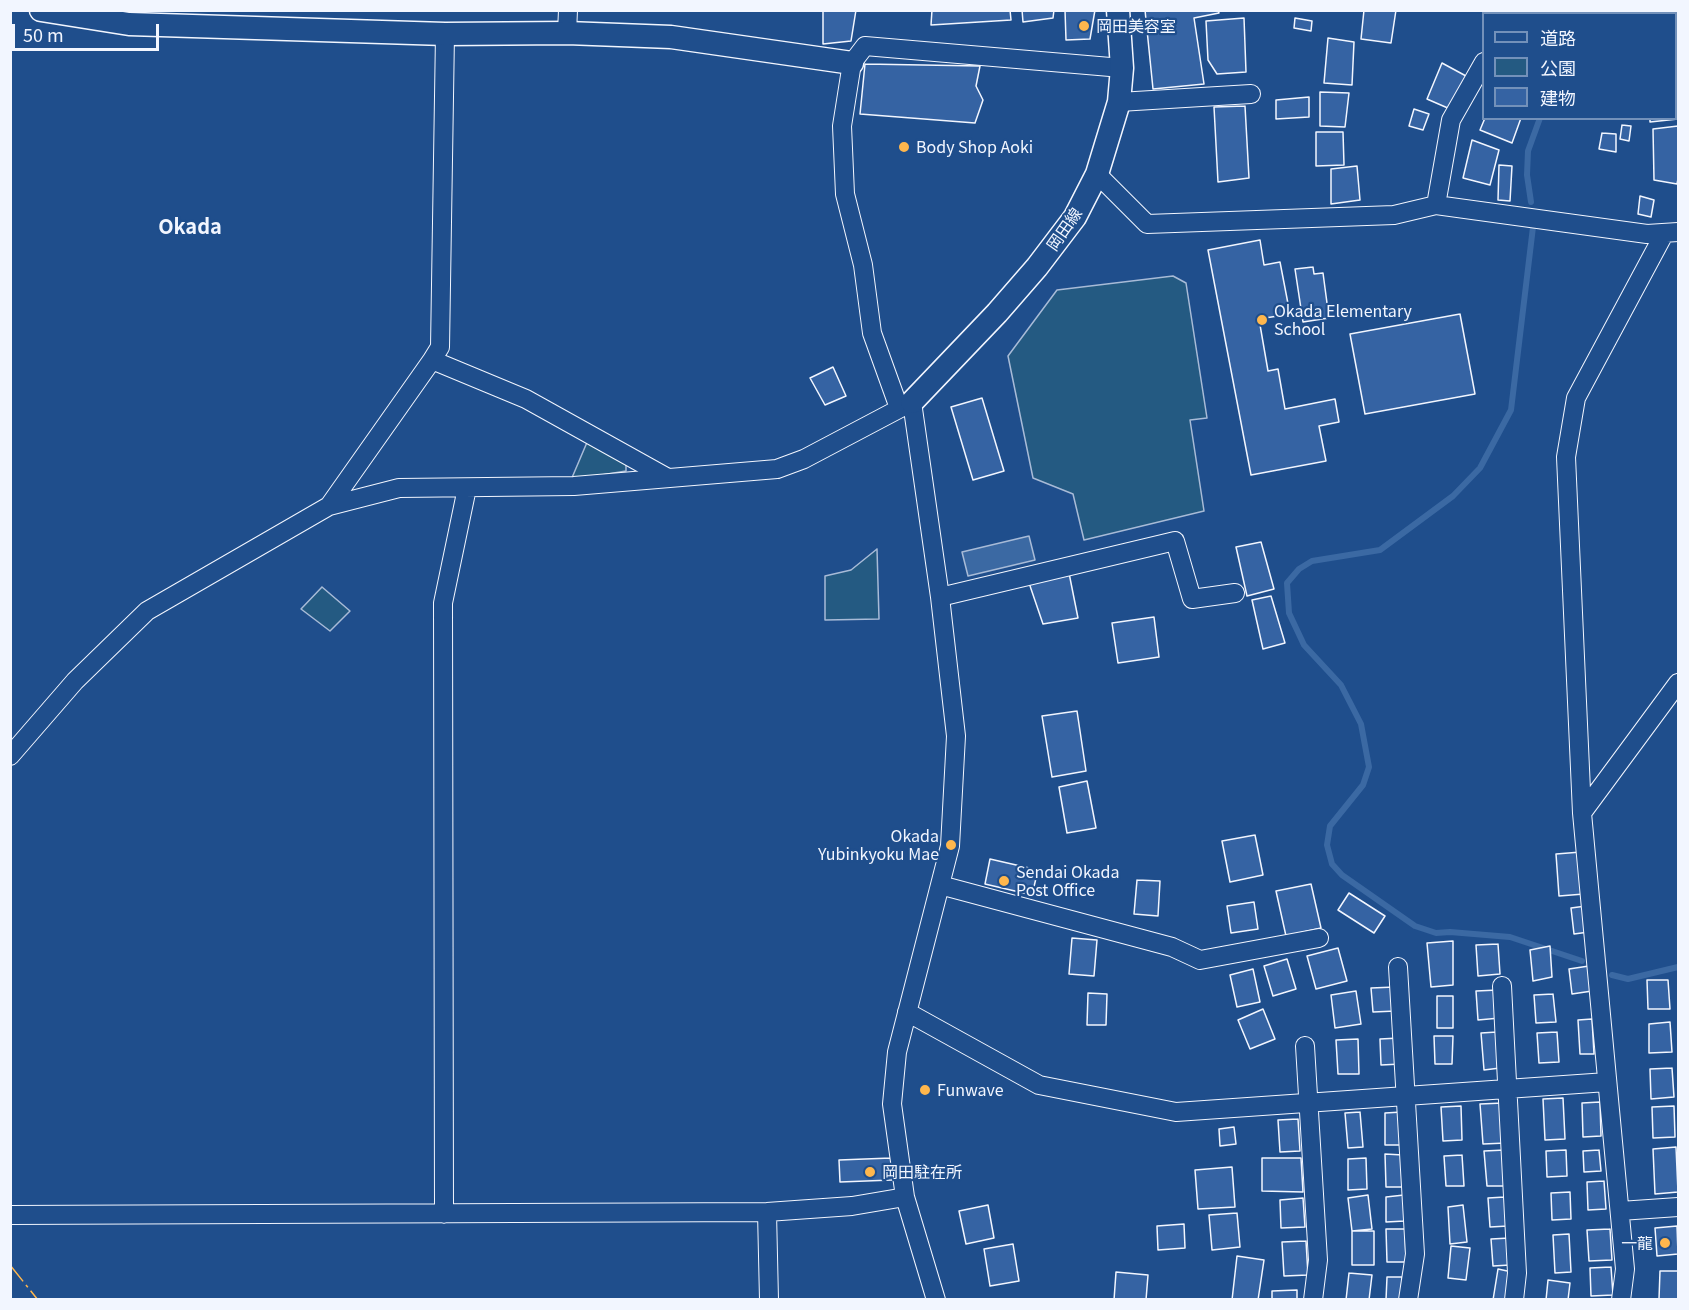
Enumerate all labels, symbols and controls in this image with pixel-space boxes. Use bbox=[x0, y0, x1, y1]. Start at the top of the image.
scale bar bbox=[15, 12, 162, 50]
legend bbox=[1482, 12, 1677, 120]
place label: 岡田美容室 bbox=[1096, 16, 1176, 36]
marker: 岡田美容室 bbox=[1077, 19, 1091, 33]
text: 50 m bbox=[23, 21, 64, 47]
text: 道路 bbox=[1540, 24, 1576, 50]
text: 公園 bbox=[1540, 54, 1576, 80]
text: 建物 bbox=[1540, 84, 1576, 110]
place label: Body Shop Aoki bbox=[916, 137, 1033, 157]
marker: Body Shop Aoki bbox=[897, 140, 911, 154]
street label: 岡田線 bbox=[1042, 204, 1086, 254]
district label: Okada bbox=[158, 214, 222, 238]
place label: Okada Elementary School bbox=[1274, 301, 1412, 339]
marker: Okada Elementary School bbox=[1255, 313, 1269, 327]
place label: Okada Yubinkyoku Mae bbox=[818, 826, 939, 864]
marker: Okada Yubinkyoku Mae bbox=[944, 838, 958, 852]
place label: Sendai Okada Post Office bbox=[1016, 862, 1119, 900]
marker: Sendai Okada Post Office bbox=[997, 874, 1011, 888]
place label: Funwave bbox=[937, 1080, 1004, 1100]
marker: Funwave bbox=[918, 1083, 932, 1097]
place label: 岡田駐在所 bbox=[882, 1162, 962, 1182]
marker: 岡田駐在所 bbox=[863, 1165, 877, 1179]
place label: 一龍 bbox=[1621, 1233, 1653, 1253]
marker: 一龍 bbox=[1658, 1236, 1672, 1250]

